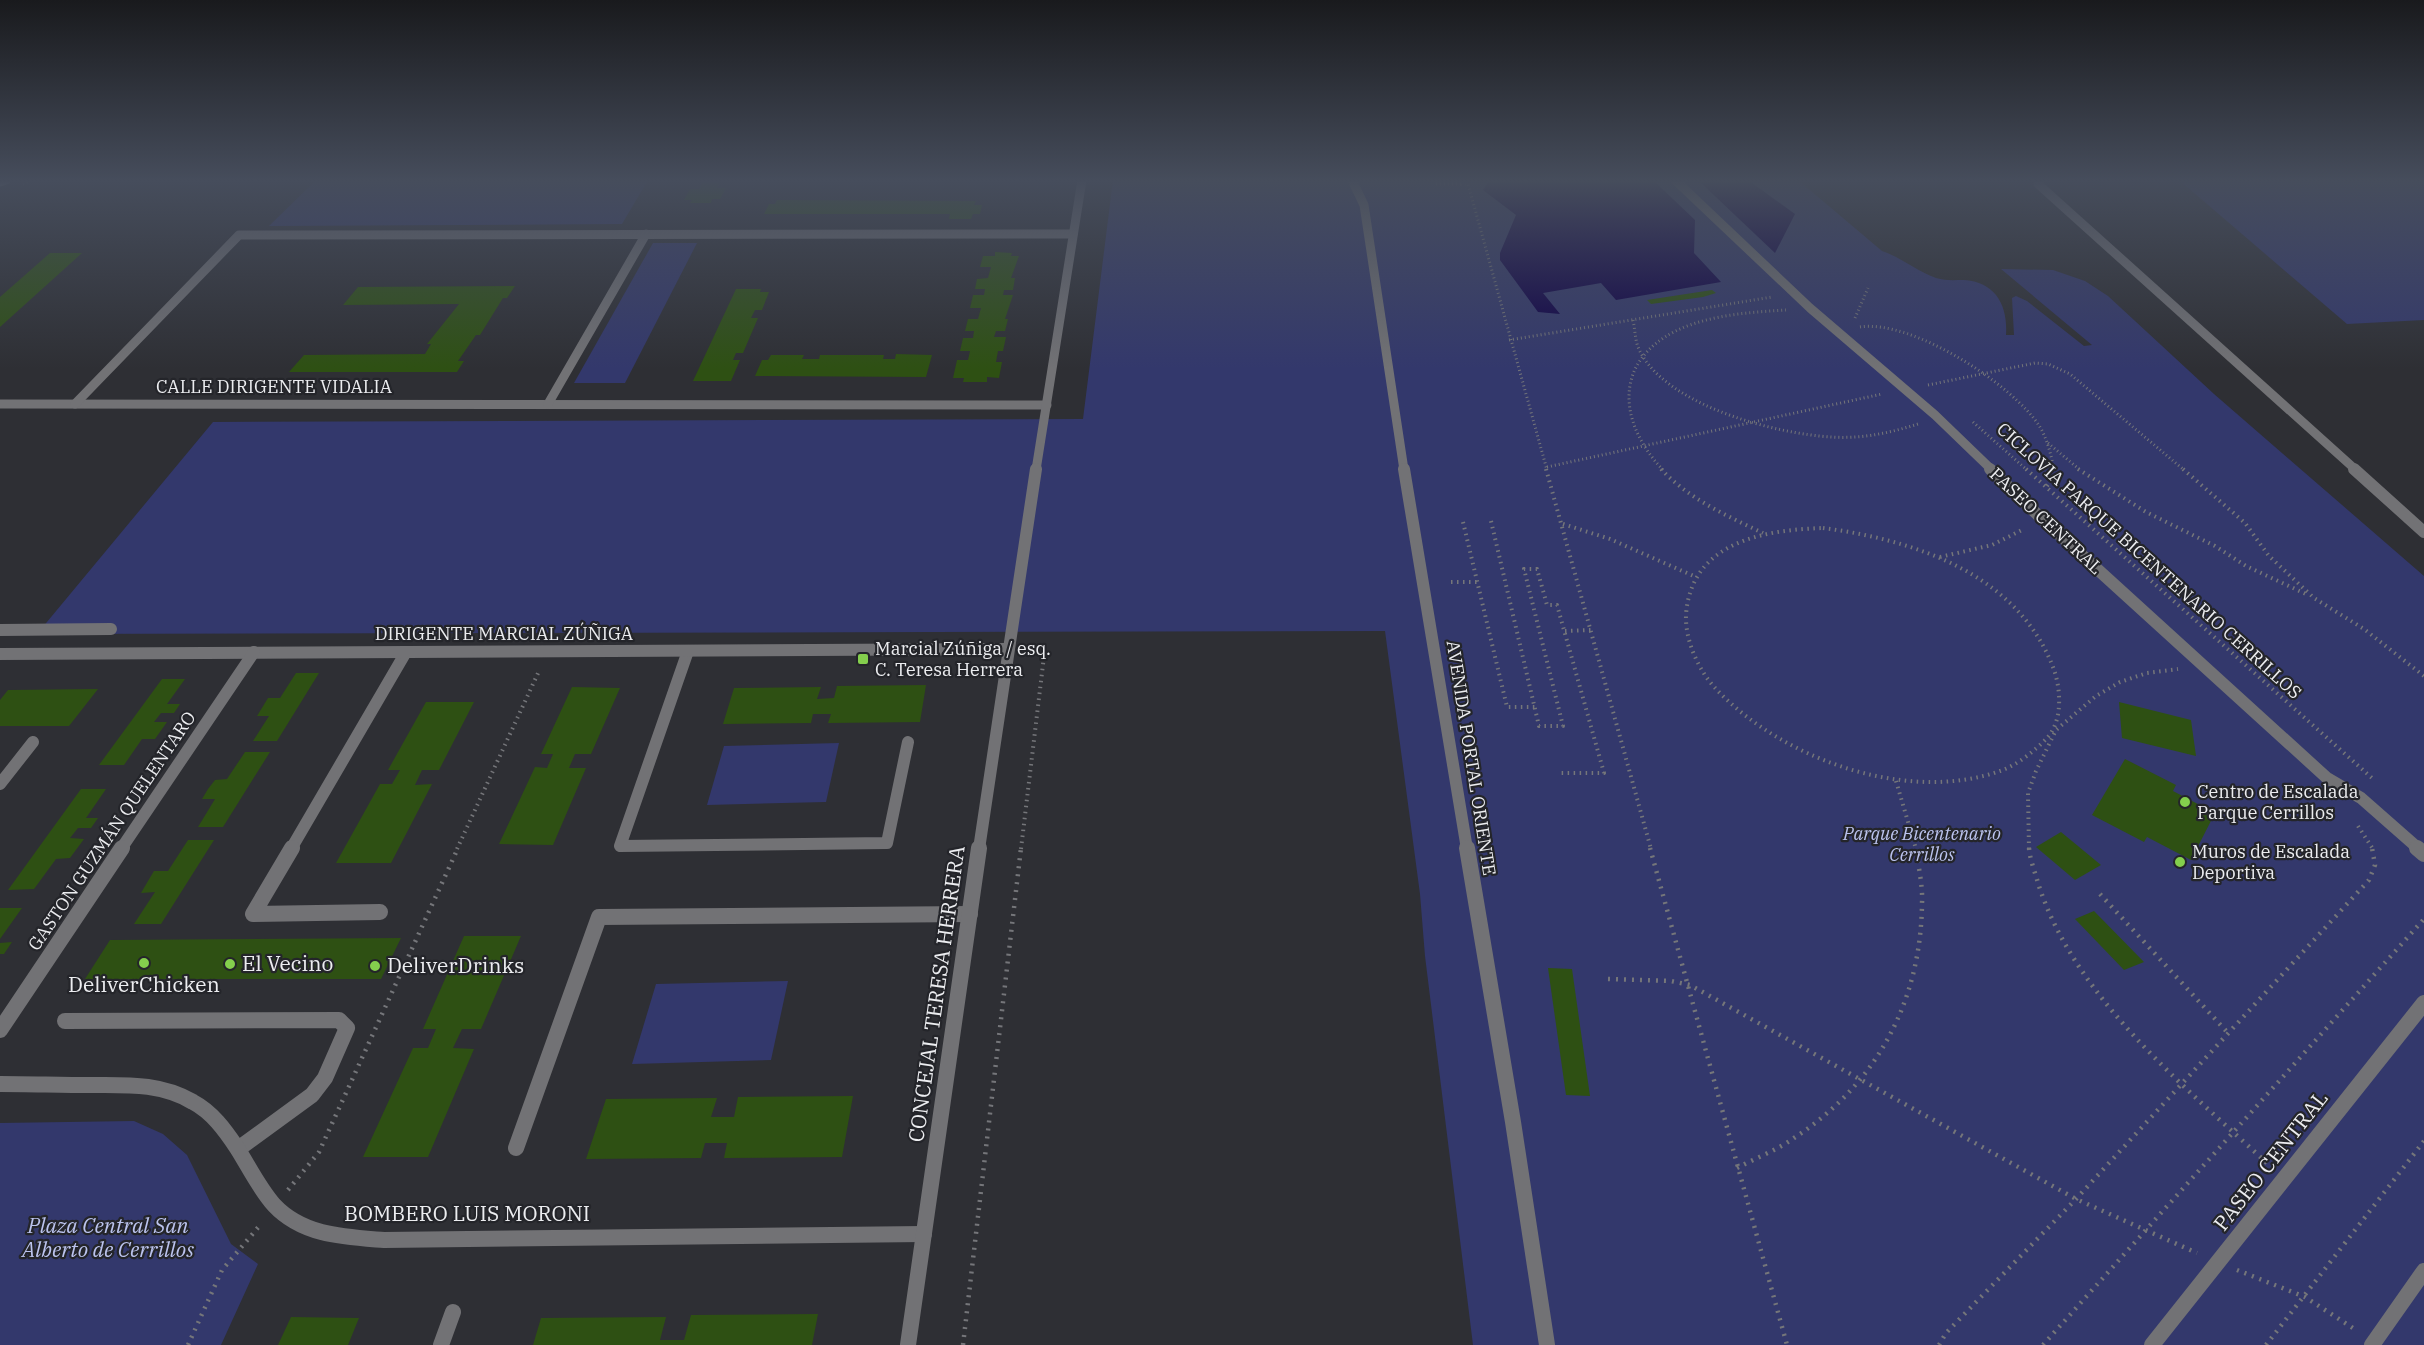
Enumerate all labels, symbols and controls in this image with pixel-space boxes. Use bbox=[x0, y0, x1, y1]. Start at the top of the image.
street label: CALLE DIRIGENTE VIDALIA bbox=[156, 375, 393, 398]
street label: CICLOVIA PARQUE BICENTENARIO CERRILLOS bbox=[1992, 417, 2307, 704]
street label: PASEO CENTRAL bbox=[1985, 462, 2108, 579]
street label: DIRIGENTE MARCIAL ZÚÑIGA bbox=[375, 622, 634, 645]
place label: Marcial Zúñiga / esq. C. Teresa Herrera bbox=[875, 637, 1051, 681]
street label: AVENIDA PORTAL ORIENTE bbox=[1442, 639, 1501, 877]
marker: Marcial Zúñiga / esq. C. Teresa Herrera bbox=[856, 652, 870, 666]
street label: GASTON GUZMÁN QUELENTARO bbox=[23, 707, 200, 955]
place label: Centro de Escalada Parque Cerrillos bbox=[2197, 780, 2359, 824]
marker: Centro de Escalada Parque Cerrillos bbox=[2178, 795, 2192, 809]
park label: Parque Bicentenario Cerrillos bbox=[1842, 822, 2001, 866]
place label: Muros de Escalada Deportiva bbox=[2192, 840, 2350, 884]
street label: CONCEJAL TERESA HERRERA bbox=[901, 843, 971, 1144]
marker: Muros de Escalada Deportiva bbox=[2173, 855, 2187, 869]
place label: El Vecino bbox=[242, 949, 333, 977]
place label: DeliverDrinks bbox=[387, 951, 524, 979]
marker: DeliverChicken bbox=[137, 956, 151, 970]
marker: El Vecino bbox=[223, 957, 237, 971]
marker: DeliverDrinks bbox=[368, 959, 382, 973]
place label: DeliverChicken bbox=[68, 970, 220, 998]
street label: PASEO CENTRAL bbox=[2207, 1085, 2334, 1236]
street label: BOMBERO LUIS MORONI bbox=[344, 1199, 590, 1227]
park label: Plaza Central San Alberto de Cerrillos bbox=[20, 1211, 194, 1263]

